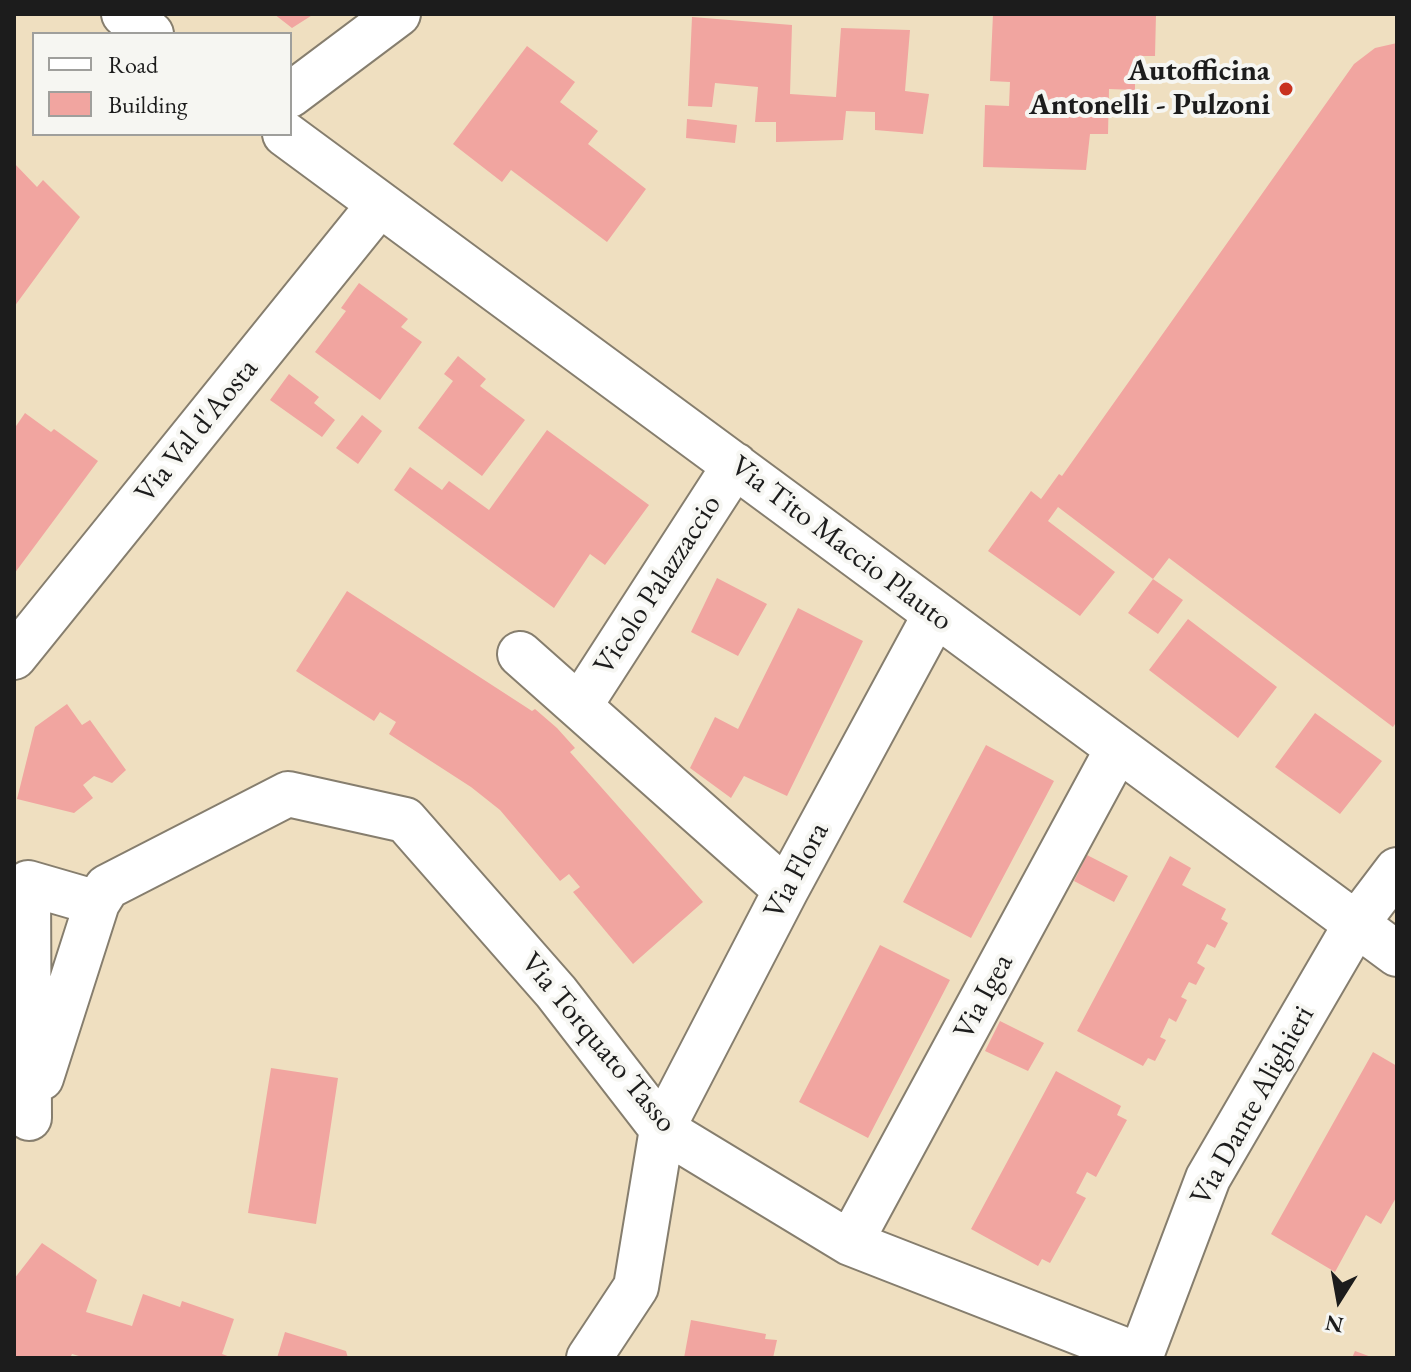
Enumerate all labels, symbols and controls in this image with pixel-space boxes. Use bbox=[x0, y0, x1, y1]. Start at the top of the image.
legend bbox=[32, 32, 292, 136]
text: Road bbox=[108, 49, 158, 80]
place label: Autofficina Antonelli - Pulzoni bbox=[1029, 54, 1270, 124]
marker: Autofficina Antonelli - Pulzoni bbox=[1277, 80, 1295, 98]
text: Building bbox=[108, 89, 188, 120]
street label: Via Val d'Aosta bbox=[128, 352, 266, 510]
street label: Via Tito Maccio Plauto bbox=[723, 449, 959, 639]
street label: Vicolo Palazzaccio bbox=[586, 488, 730, 682]
street label: Via Flora bbox=[757, 817, 837, 925]
street label: Via Torquato Tasso bbox=[512, 946, 684, 1140]
street label: Via Igea bbox=[947, 948, 1021, 1046]
street label: Via Dante Alighieri bbox=[1183, 1000, 1323, 1212]
north arrow bbox=[1299, 1260, 1379, 1340]
text: N bbox=[1323, 1308, 1346, 1340]

